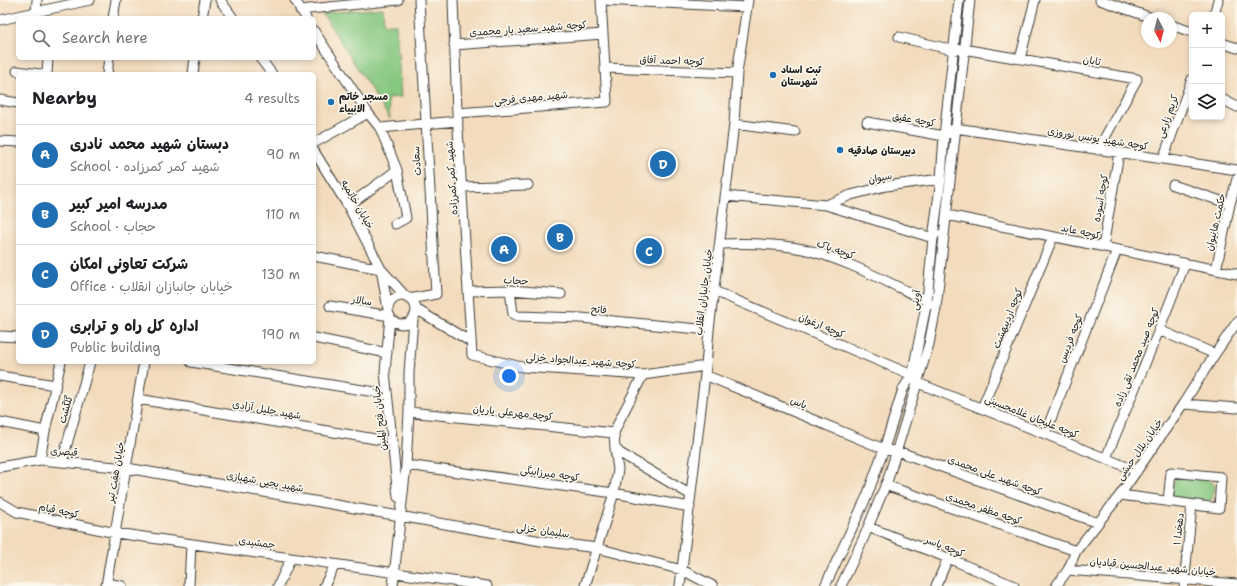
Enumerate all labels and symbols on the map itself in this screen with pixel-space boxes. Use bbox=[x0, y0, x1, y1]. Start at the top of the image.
north arrow bbox=[1141, 12, 1177, 48]
street label: کوچه شهید سعید یار محمدی bbox=[469, 18, 587, 39]
street label: کوچه احمد آفاق bbox=[639, 53, 705, 68]
street label: تابان bbox=[1082, 53, 1102, 68]
place label: ثبت اسناد شهرستان bbox=[781, 63, 822, 88]
marker: ثبت اسناد شهرستان bbox=[768, 70, 778, 80]
street label: شهید مهدی فرجی bbox=[494, 88, 569, 108]
place label: مسجد خاتم الانبیاء bbox=[339, 90, 388, 115]
street label: کریم زارعی bbox=[1154, 93, 1182, 140]
marker: مسجد خاتم الانبیاء bbox=[326, 97, 336, 107]
street label: کوچه عقیق bbox=[891, 109, 936, 130]
street label: کوچه شهید یونس نوروزی bbox=[1047, 124, 1149, 153]
street label: شهید کمر کمرزاده bbox=[442, 140, 461, 215]
place label: دبیرستان صادقیه bbox=[848, 144, 916, 157]
marker: دبیرستان صادقیه bbox=[835, 145, 845, 155]
street label: سعادت bbox=[409, 146, 424, 176]
pin: D bbox=[650, 149, 676, 179]
street label: سیوان bbox=[867, 169, 893, 186]
street label: کوچه آسوده bbox=[1090, 173, 1111, 223]
street label: خیابان خاتمیه bbox=[338, 177, 377, 231]
street label: حکمت هانیوان bbox=[1203, 192, 1228, 252]
street label: کوچه عابد bbox=[1060, 221, 1102, 242]
pin: B bbox=[547, 222, 573, 252]
pin: A bbox=[491, 234, 517, 264]
pin: C bbox=[636, 236, 662, 266]
street label: کوچه پاک bbox=[815, 237, 857, 262]
street label: خیابان جانبازان انقلاب bbox=[692, 248, 715, 336]
street label: حجاب bbox=[503, 273, 529, 288]
street label: کوچه اردیبهشت bbox=[989, 286, 1026, 350]
street label: آوینی bbox=[907, 288, 925, 311]
street label: سالار bbox=[350, 292, 373, 309]
street label: فاتح bbox=[590, 302, 607, 318]
street label: کوچه صید محمد تقی زاده bbox=[1111, 306, 1163, 409]
street label: کوچه ارغوان bbox=[797, 310, 847, 341]
street label: کوچه فردیس bbox=[1055, 312, 1086, 364]
street label: کوچه شهید عبدالجواد خزلی bbox=[525, 350, 636, 372]
your location bbox=[499, 366, 519, 386]
street label: خیابان فتح المبین bbox=[370, 384, 390, 451]
street label: کوچه علیجان غلامحسینی bbox=[983, 392, 1080, 442]
street label: یاس bbox=[788, 393, 809, 412]
street label: گلگشت bbox=[55, 394, 76, 425]
street label: شهید جلیل آزادی bbox=[231, 397, 303, 422]
street label: کوچه مهرعلی یاریان bbox=[472, 402, 554, 424]
street label: خیابان بلال حبشی bbox=[1113, 416, 1166, 483]
street label: خیابان هفت تیر bbox=[104, 440, 127, 505]
street label: قیصری bbox=[50, 444, 78, 459]
street label: کوچه شهید علی محمدی bbox=[946, 452, 1044, 500]
street label: کوچه میرزابیگی bbox=[519, 463, 580, 485]
street label: شهید یحیی شهبازی bbox=[225, 468, 305, 496]
street label: کوچه مظفر محمدی bbox=[944, 489, 1024, 528]
street label: کوچه قیام bbox=[37, 500, 80, 522]
street label: دهخدا ۱ bbox=[1170, 512, 1187, 546]
street label: سلیمان خزلی bbox=[515, 520, 571, 542]
street label: کوچه یاسر bbox=[922, 532, 966, 560]
street label: جمشیدی bbox=[238, 533, 276, 552]
street label: خیابان شهید عبدالحسین قبادیان bbox=[1089, 555, 1217, 579]

